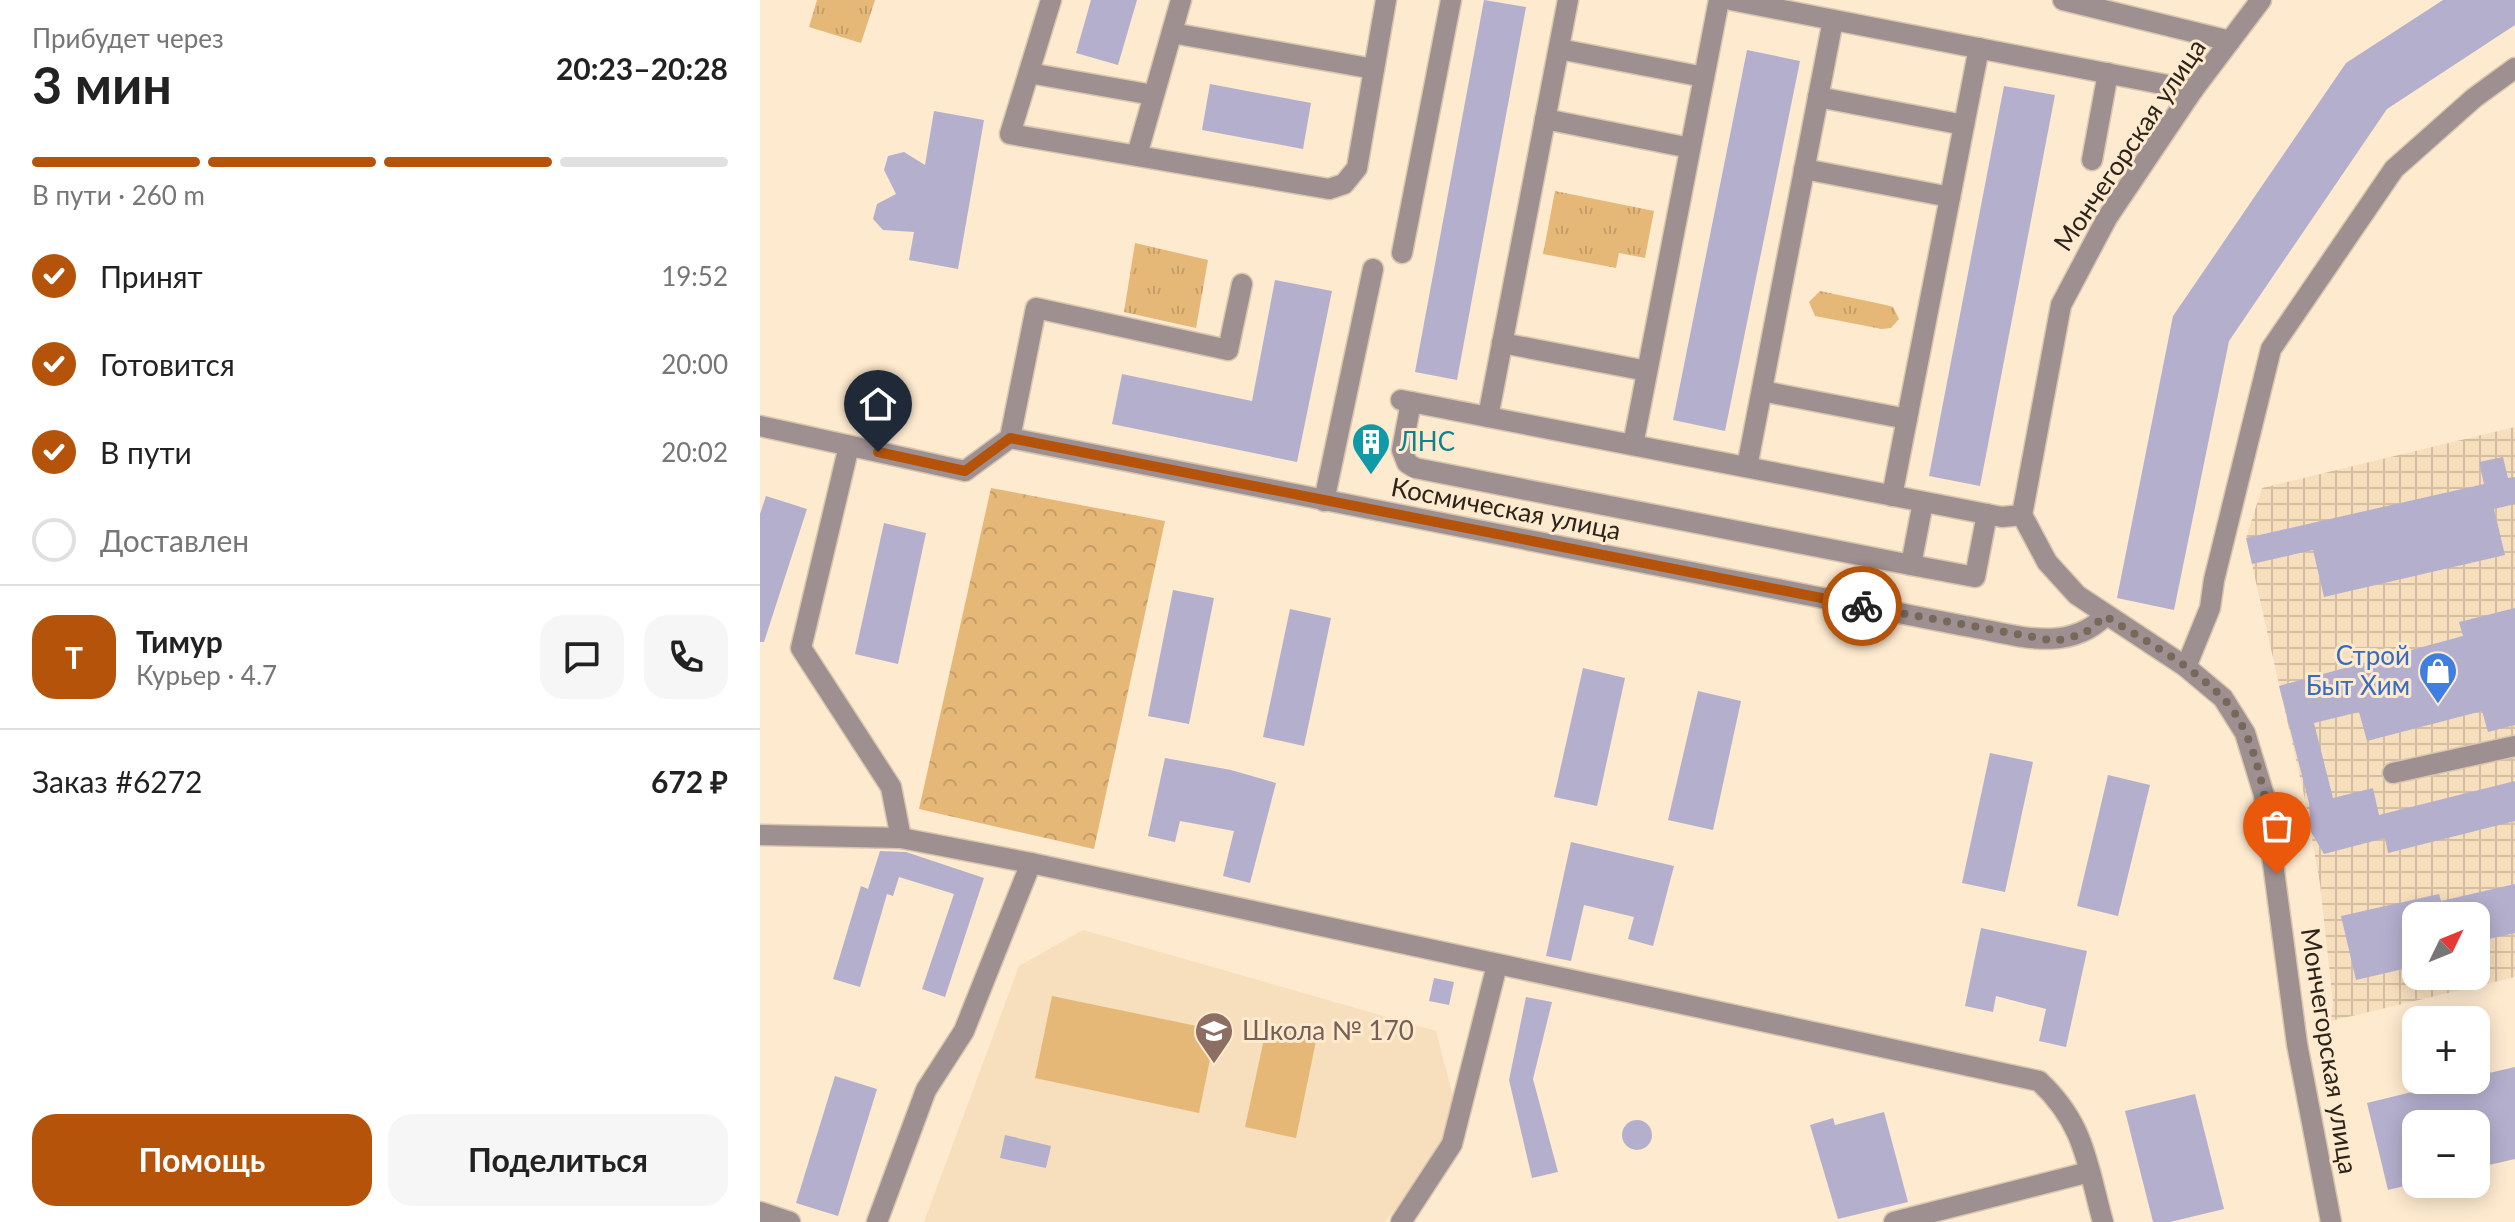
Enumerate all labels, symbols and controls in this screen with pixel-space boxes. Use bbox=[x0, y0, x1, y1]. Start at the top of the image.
text: Прибудет через bbox=[32, 22, 224, 54]
street label: Мончегорская улица bbox=[2046, 32, 2212, 257]
text: 20:23–20:28 bbox=[556, 50, 728, 86]
text: 3 мин bbox=[32, 53, 172, 115]
text: В пути · 260 m bbox=[32, 179, 205, 211]
icon: check bbox=[32, 254, 76, 298]
text: Принят bbox=[100, 258, 203, 294]
text: 19:52 bbox=[661, 260, 728, 292]
icon: check bbox=[32, 342, 76, 386]
text: Готовится bbox=[100, 346, 235, 382]
text: 20:00 bbox=[661, 348, 728, 380]
pin bbox=[844, 370, 912, 452]
icon: home bbox=[856, 382, 900, 426]
building icon: ЛНС bbox=[1350, 421, 1392, 476]
place label: ЛНС bbox=[1398, 425, 1455, 457]
icon: check bbox=[32, 430, 76, 474]
text: В пути bbox=[100, 434, 192, 470]
text: 20:02 bbox=[661, 436, 728, 468]
street label: Космическая улица bbox=[1389, 470, 1624, 546]
text: Доставлен bbox=[100, 522, 249, 558]
courier bbox=[1822, 566, 1902, 646]
icon: bike bbox=[1840, 584, 1884, 628]
button: chat bbox=[540, 615, 624, 699]
button: phone bbox=[644, 615, 728, 699]
text: Тимур bbox=[136, 623, 223, 659]
text: Т bbox=[65, 639, 83, 675]
place label: Строй Быт Хим bbox=[2306, 639, 2410, 701]
shop icon: Строй Быт Хим bbox=[2417, 650, 2459, 705]
text: Курьер · 4.7 bbox=[136, 659, 277, 691]
text: Заказ #6272 bbox=[32, 763, 203, 799]
text: 672 ₽ bbox=[651, 763, 728, 799]
pin bbox=[2243, 792, 2311, 874]
icon: bag bbox=[2255, 804, 2299, 848]
north arrow bbox=[2402, 902, 2490, 990]
map controls bbox=[2402, 902, 2490, 1198]
street label: Мончегорская улица bbox=[2295, 925, 2365, 1176]
button: + bbox=[2402, 1006, 2490, 1094]
school or university icon: Школа № 170 bbox=[1193, 1010, 1235, 1065]
place label: Школа № 170 bbox=[1242, 1014, 1414, 1046]
button: − bbox=[2402, 1110, 2490, 1198]
button: Помощь bbox=[32, 1114, 372, 1206]
button: Поделиться bbox=[388, 1114, 728, 1206]

